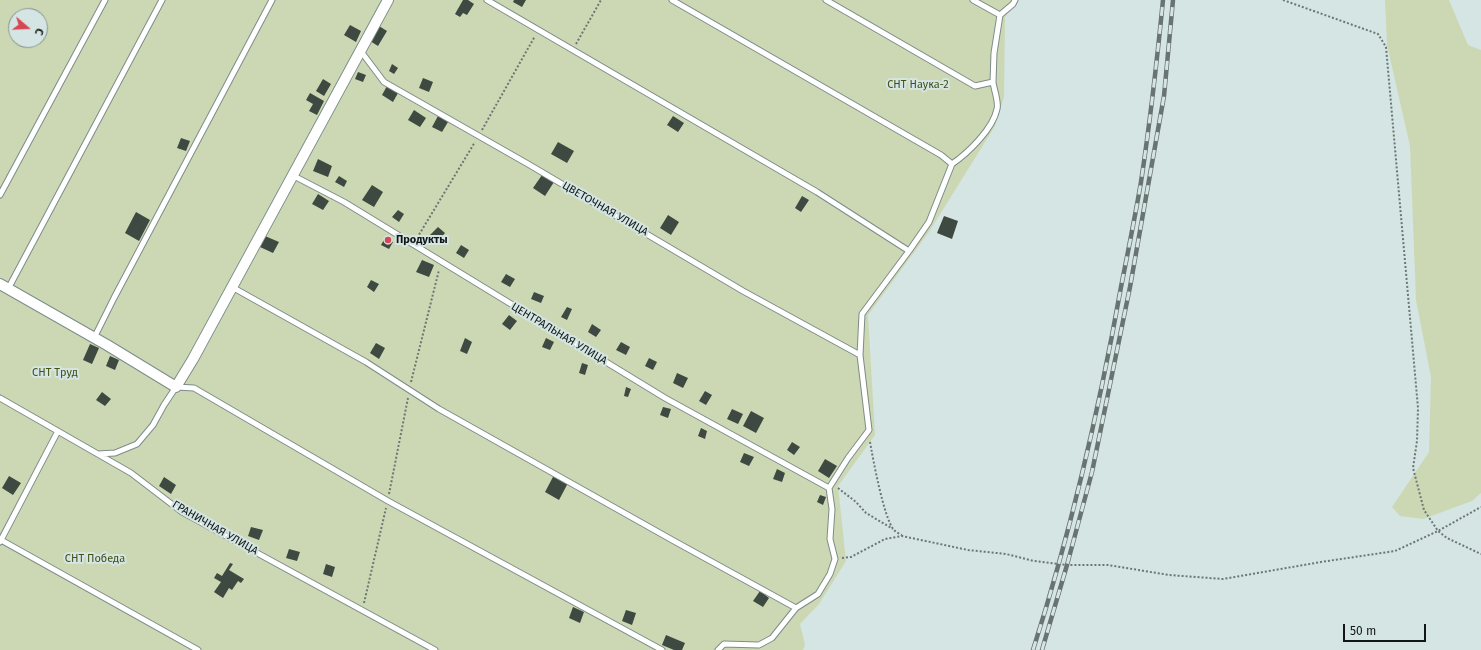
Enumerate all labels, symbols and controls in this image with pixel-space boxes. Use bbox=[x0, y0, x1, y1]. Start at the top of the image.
north arrow bbox=[8, 8, 48, 48]
text: С bbox=[32, 27, 46, 37]
park label: СНТ Наука-2 bbox=[887, 78, 949, 92]
street label: ЦВЕТОЧНАЯ УЛИЦА bbox=[560, 179, 650, 239]
place label: Продукты bbox=[396, 233, 448, 247]
marker: Продукты bbox=[383, 235, 393, 245]
street label: ЦЕНТРАЛЬНАЯ УЛИЦА bbox=[509, 300, 609, 368]
park label: СНТ Труд bbox=[32, 366, 78, 380]
street label: ГРАНИЧНАЯ УЛИЦА bbox=[170, 498, 260, 558]
park label: СНТ Победа bbox=[65, 552, 125, 566]
scale bar bbox=[1345, 616, 1428, 642]
text: 50 m bbox=[1350, 624, 1376, 638]

